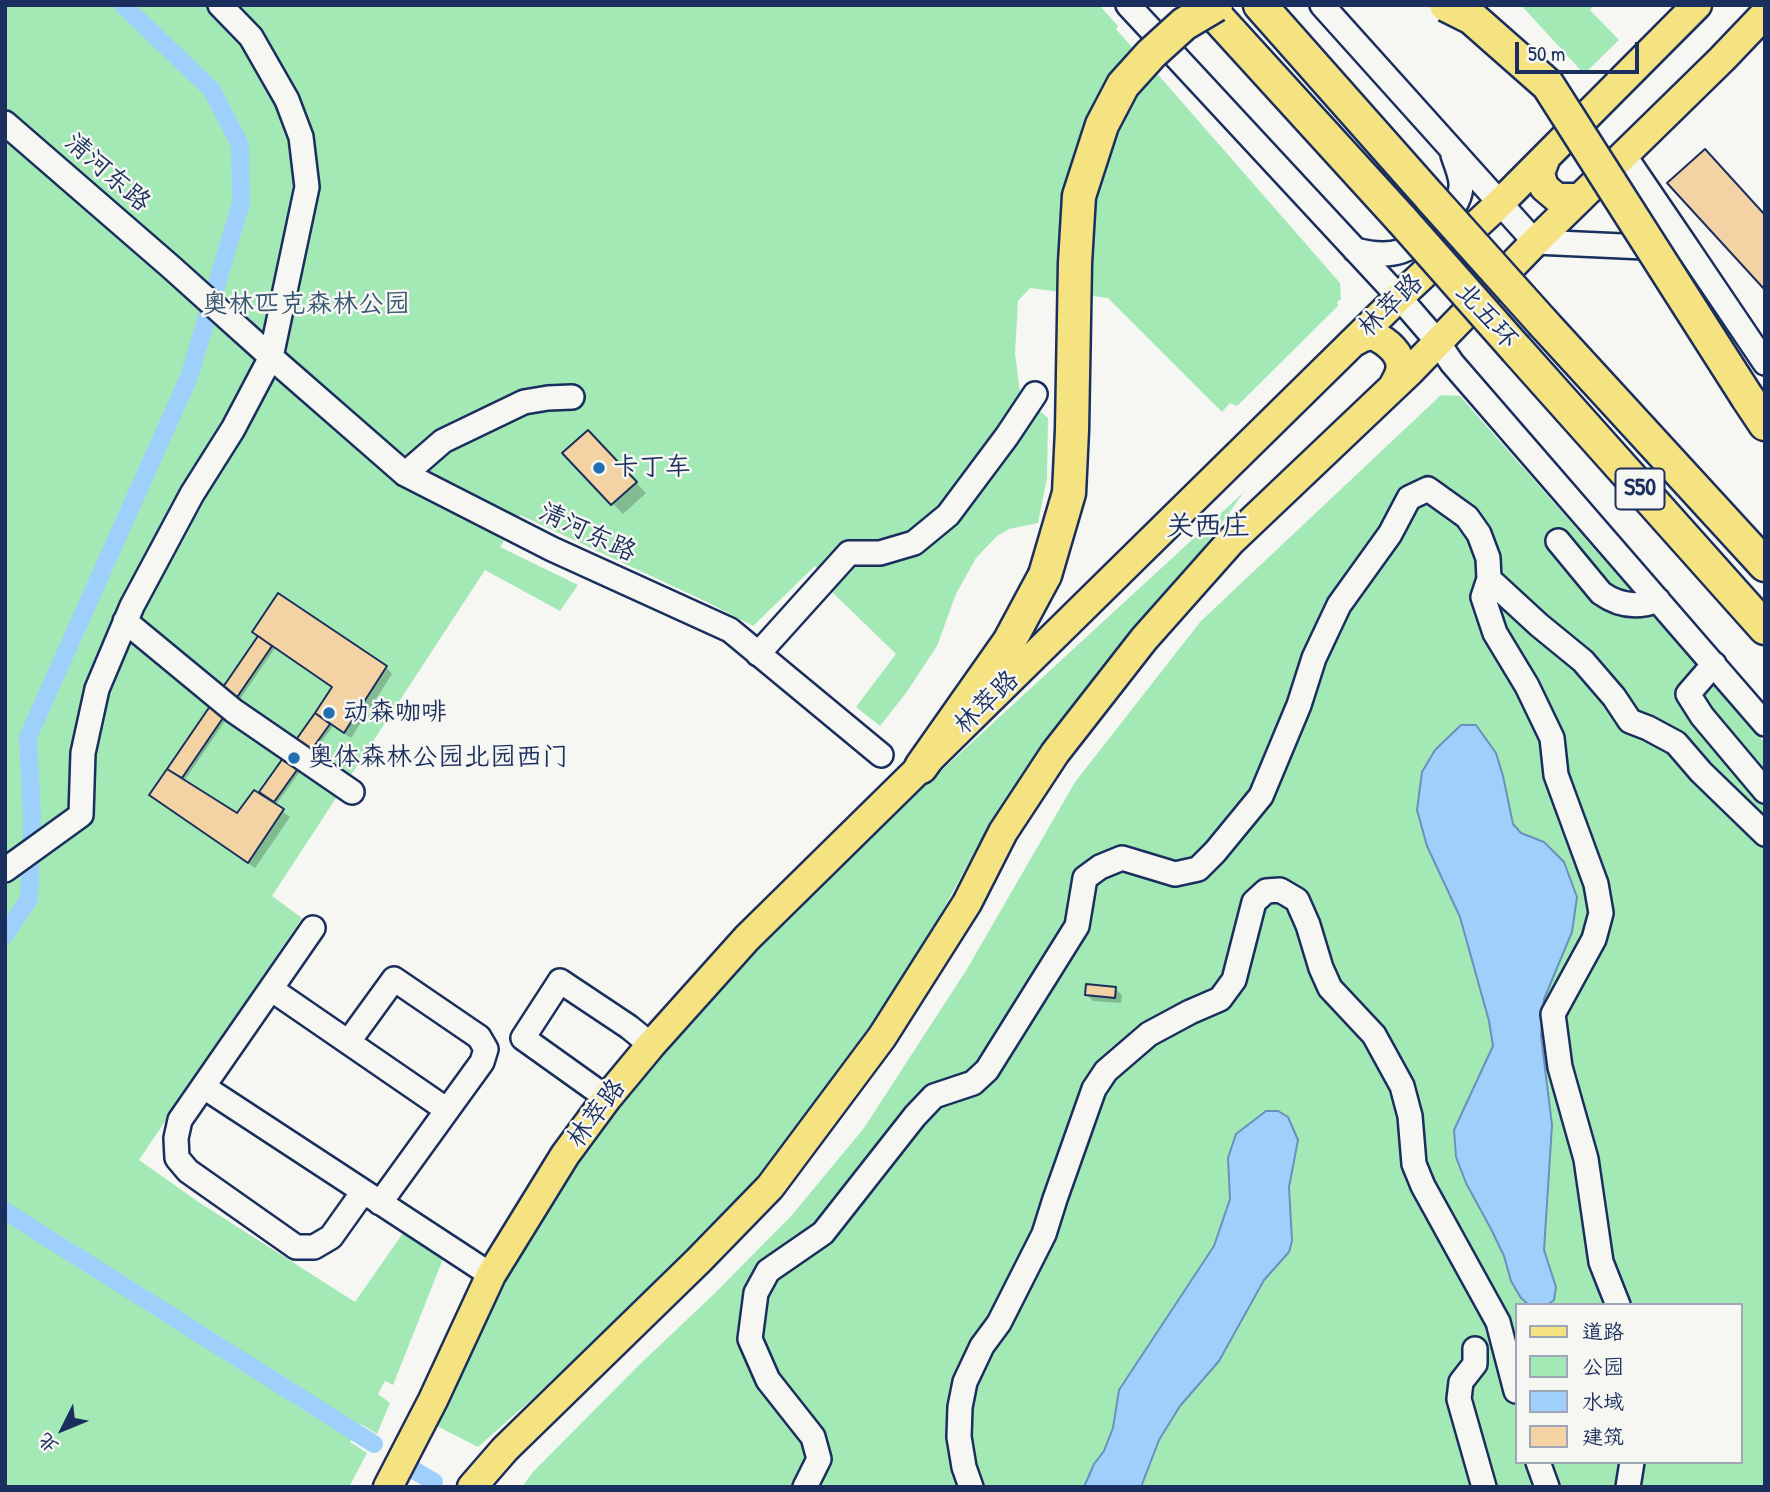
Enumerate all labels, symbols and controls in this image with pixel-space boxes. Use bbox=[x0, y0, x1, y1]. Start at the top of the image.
scale bar bbox=[1518, 28, 1642, 72]
text: 50 m bbox=[1528, 39, 1565, 68]
street label: 清河东路 bbox=[58, 127, 156, 219]
street label: 林萃路 bbox=[1352, 268, 1430, 344]
street label: 北五环 bbox=[1448, 277, 1524, 355]
park label: 奥林匹克森林公园 bbox=[202, 289, 410, 321]
place label: 卡丁车 bbox=[613, 452, 691, 484]
marker: 卡丁车 bbox=[591, 460, 607, 476]
road number: S50 bbox=[1616, 468, 1664, 510]
street label: 清河东路 bbox=[533, 497, 641, 569]
district label: 关西庄 bbox=[1166, 511, 1250, 545]
street label: 林萃路 bbox=[948, 665, 1026, 741]
place label: 动森咖啡 bbox=[343, 697, 447, 729]
marker: 动森咖啡 bbox=[321, 705, 337, 721]
place label: 奥体森林公园北园西门 bbox=[308, 742, 568, 774]
marker: 奥体森林公园北园西门 bbox=[286, 750, 302, 766]
street label: 林萃路 bbox=[561, 1073, 633, 1155]
legend bbox=[1514, 1303, 1742, 1464]
text: 道路 bbox=[1582, 1317, 1624, 1346]
text: 公园 bbox=[1582, 1352, 1624, 1381]
text: 水域 bbox=[1582, 1387, 1624, 1416]
north arrow bbox=[28, 1394, 98, 1464]
text: 建筑 bbox=[1582, 1422, 1624, 1451]
text: 北 bbox=[32, 1428, 64, 1459]

